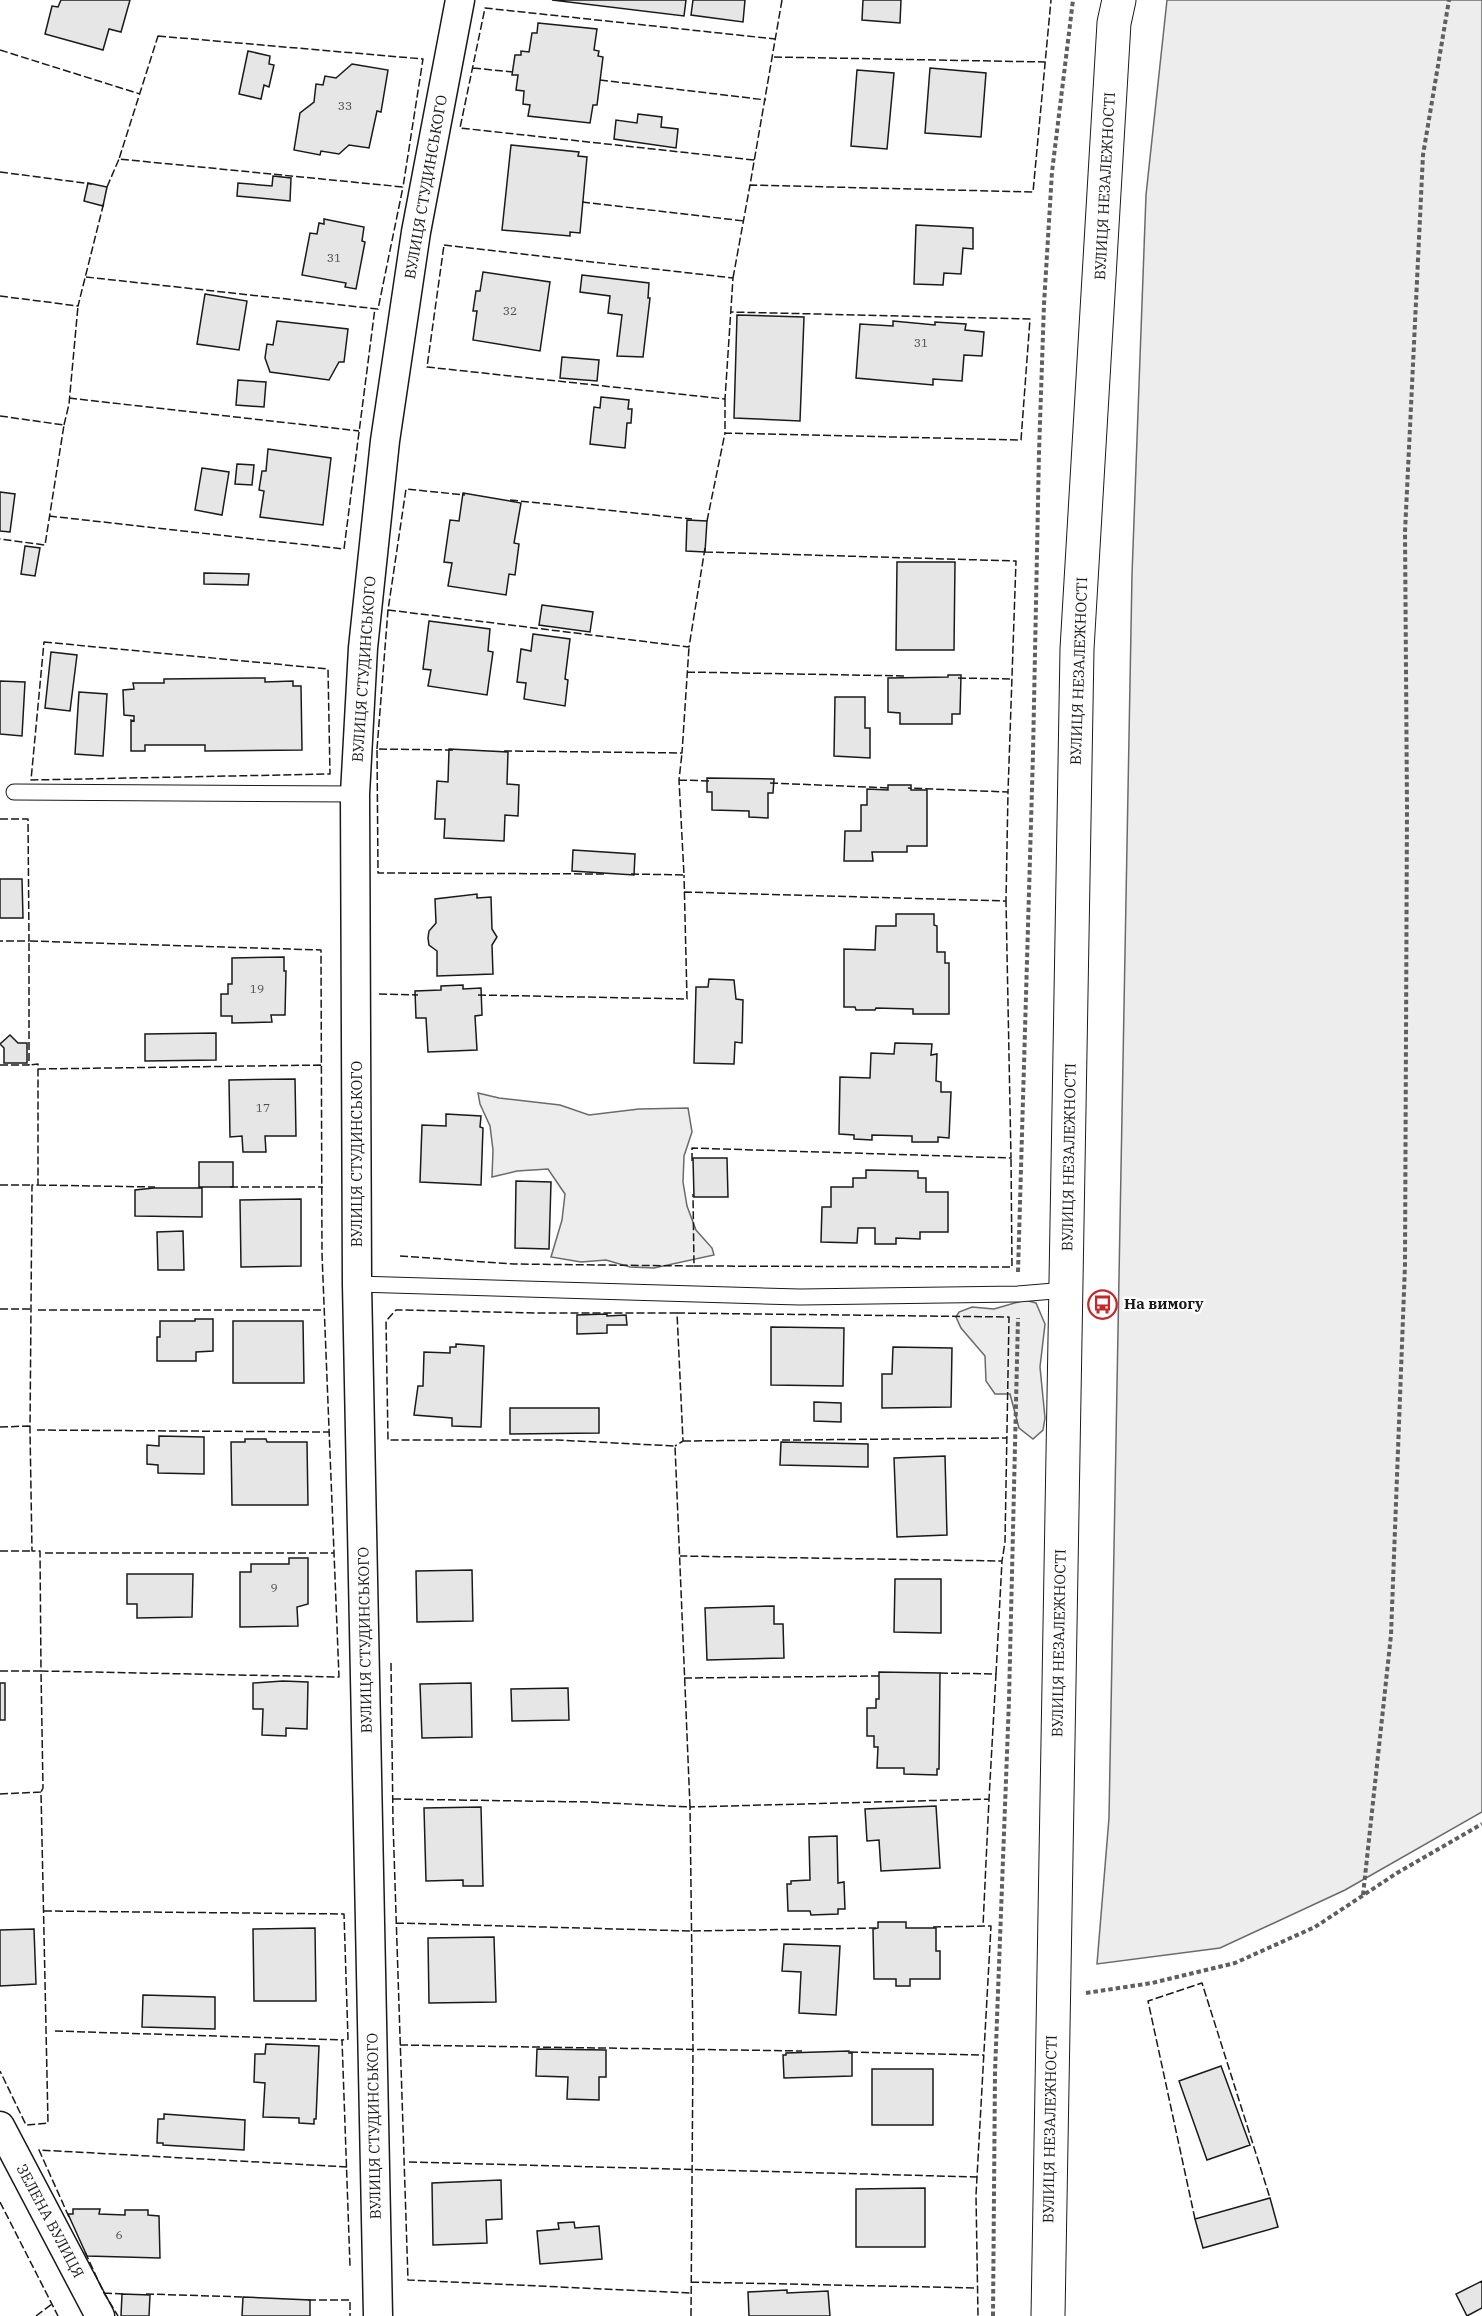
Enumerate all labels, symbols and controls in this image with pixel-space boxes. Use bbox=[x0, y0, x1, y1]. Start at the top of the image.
street label: ВУЛИЦЯ НЕЗАЛЕЖНОСТІ bbox=[1090, 92, 1119, 280]
street label: ВУЛИЦЯ СТУДИНСЬКОГО bbox=[400, 93, 451, 280]
house number: 33 bbox=[338, 98, 352, 113]
house number: 31 bbox=[327, 250, 341, 265]
house number: 32 bbox=[503, 303, 517, 318]
house number: 31 bbox=[914, 335, 928, 350]
street label: ВУЛИЦЯ СТУДИНСЬКОГО bbox=[348, 575, 379, 763]
street label: ВУЛИЦЯ НЕЗАЛЕЖНОСТІ bbox=[1066, 577, 1091, 765]
house number: 19 bbox=[250, 981, 264, 996]
street label: ВУЛИЦЯ СТУДИНСЬКОГО bbox=[347, 1061, 366, 1247]
street label: ВУЛИЦЯ НЕЗАЛЕЖНОСТІ bbox=[1057, 1063, 1080, 1251]
house number: 17 bbox=[256, 1100, 270, 1115]
bus stop icon: На вимогу bbox=[1087, 1288, 1119, 1320]
place label: На вимогу bbox=[1124, 1294, 1204, 1313]
street label: ВУЛИЦЯ СТУДИНСЬКОГО bbox=[353, 1547, 376, 1733]
street label: ВУЛИЦЯ НЕЗАЛЕЖНОСТІ bbox=[1047, 1549, 1070, 1737]
house number: 9 bbox=[270, 1580, 278, 1595]
street label: ВУЛИЦЯ СТУДИНСЬКОГО bbox=[362, 2033, 385, 2219]
street label: ВУЛИЦЯ НЕЗАЛЕЖНОСТІ bbox=[1038, 2035, 1061, 2223]
street label: ЗЕЛЕНА ВУЛИЦЯ bbox=[12, 2161, 88, 2281]
house number: 6 bbox=[115, 2227, 123, 2242]

